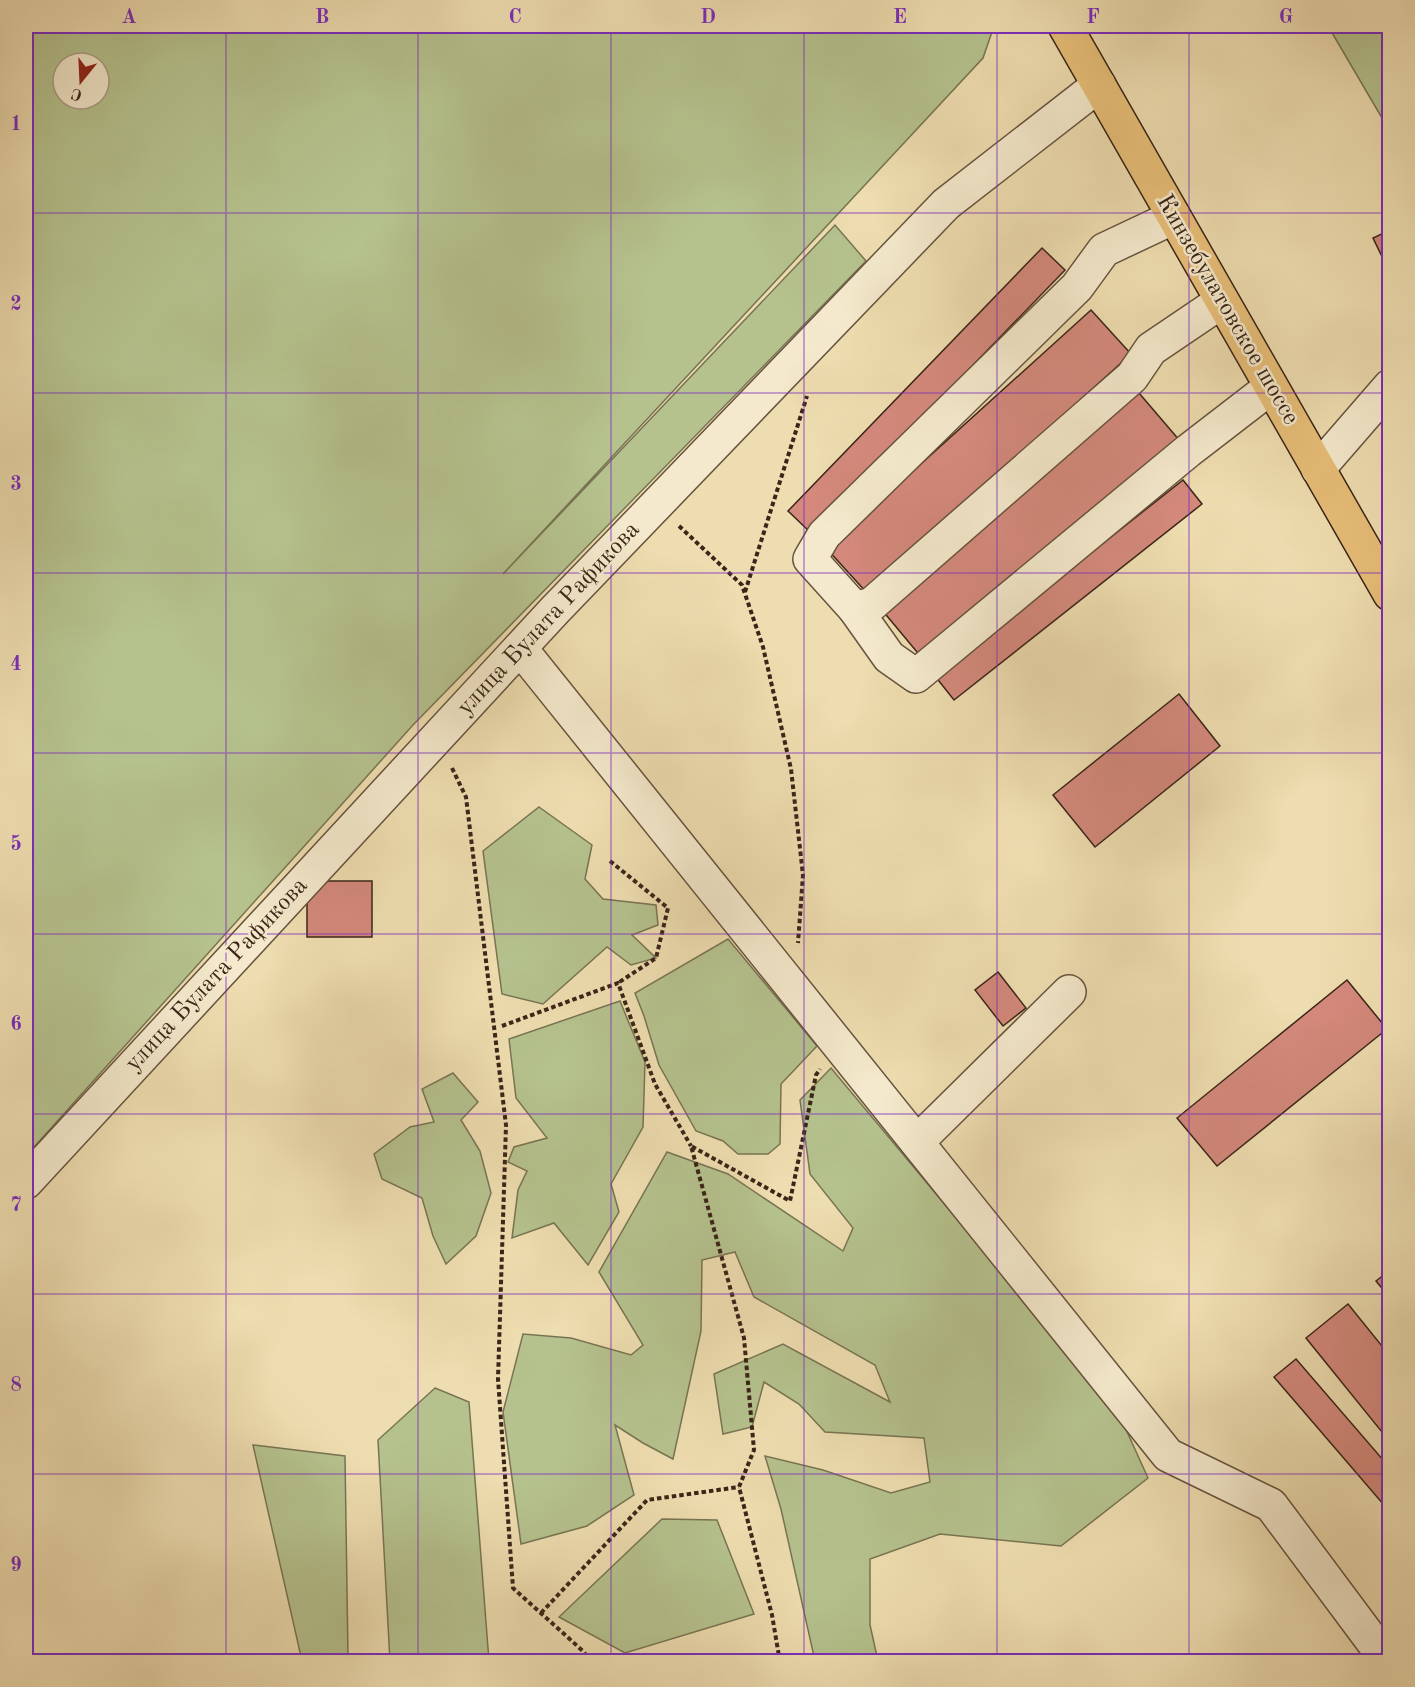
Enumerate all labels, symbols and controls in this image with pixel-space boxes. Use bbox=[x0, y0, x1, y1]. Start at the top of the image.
text: A bbox=[121, 8, 137, 28]
text: B bbox=[315, 8, 329, 28]
text: C bbox=[508, 8, 522, 28]
text: D bbox=[700, 8, 716, 28]
text: E bbox=[893, 8, 907, 28]
text: F bbox=[1086, 8, 1100, 28]
text: G bbox=[1279, 8, 1293, 28]
north arrow bbox=[51, 51, 111, 111]
text: С bbox=[69, 84, 84, 103]
text: 1 bbox=[10, 115, 22, 135]
street label: Кинзебулатовское шоссе bbox=[1151, 191, 1303, 429]
text: 2 bbox=[10, 295, 22, 315]
text: 3 bbox=[10, 475, 22, 495]
street label: улица Булата Рафикова bbox=[453, 518, 645, 720]
text: 4 bbox=[10, 655, 22, 675]
text: 5 bbox=[10, 834, 22, 855]
street label: улица Булата Рафикова bbox=[121, 874, 313, 1076]
text: 6 bbox=[10, 1015, 22, 1035]
text: 7 bbox=[10, 1196, 22, 1216]
text: 8 bbox=[10, 1376, 22, 1396]
text: 9 bbox=[10, 1556, 22, 1576]

